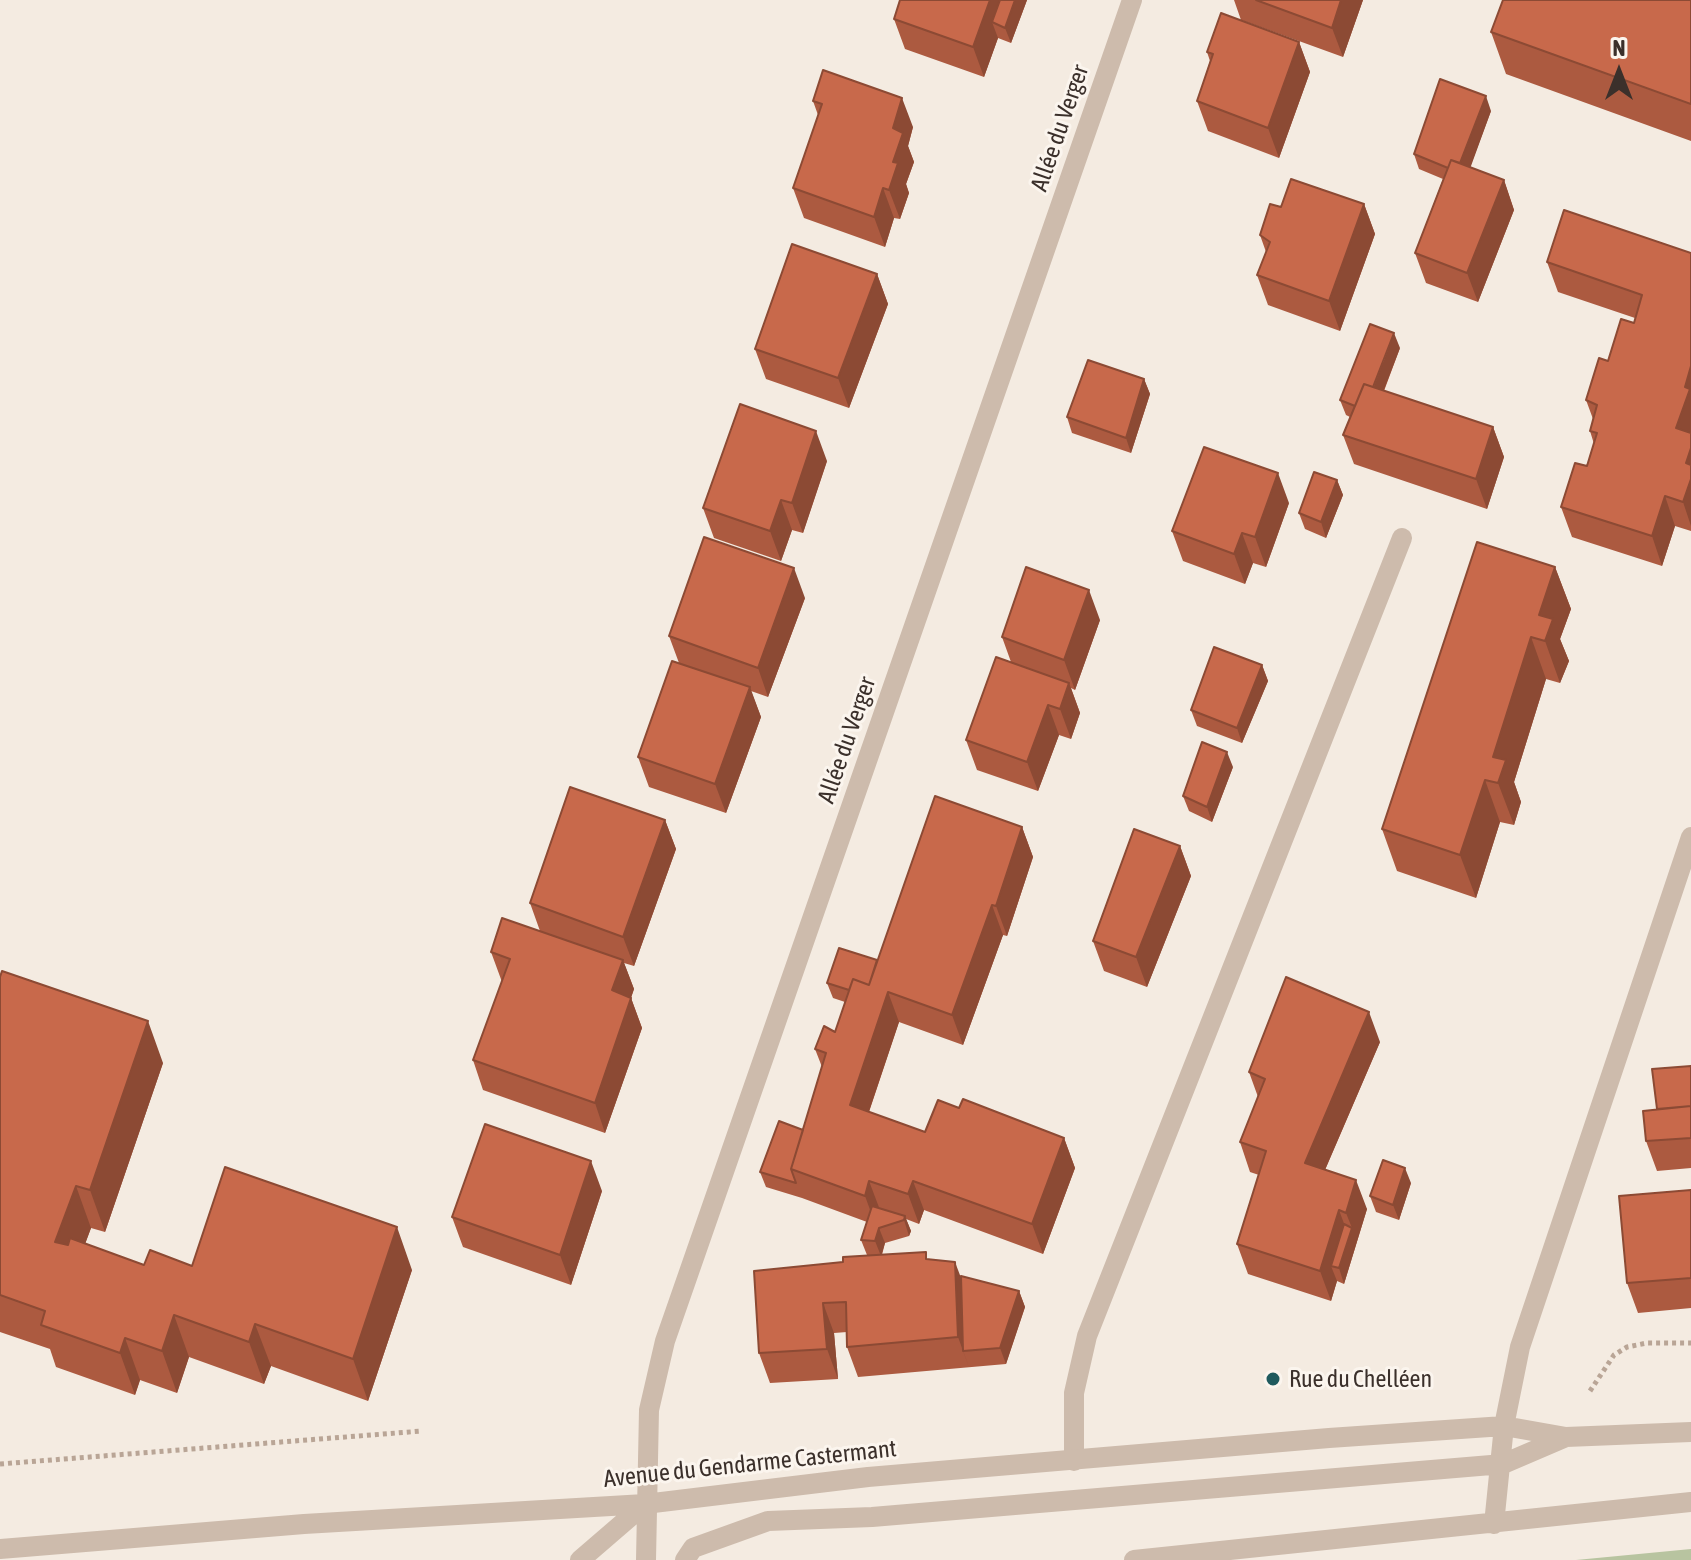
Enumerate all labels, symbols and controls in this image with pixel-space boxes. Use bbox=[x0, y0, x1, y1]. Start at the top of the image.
north arrow bbox=[1579, 32, 1659, 112]
text: N bbox=[1613, 35, 1625, 61]
street label: Allée du Verger bbox=[1025, 61, 1095, 195]
street label: Allée du Verger bbox=[812, 673, 882, 807]
place label: Rue du Chelléen bbox=[1289, 1365, 1432, 1393]
marker: Rue du Chelléen bbox=[1264, 1370, 1282, 1388]
street label: Avenue du Gendarme Castermant bbox=[602, 1434, 898, 1494]

